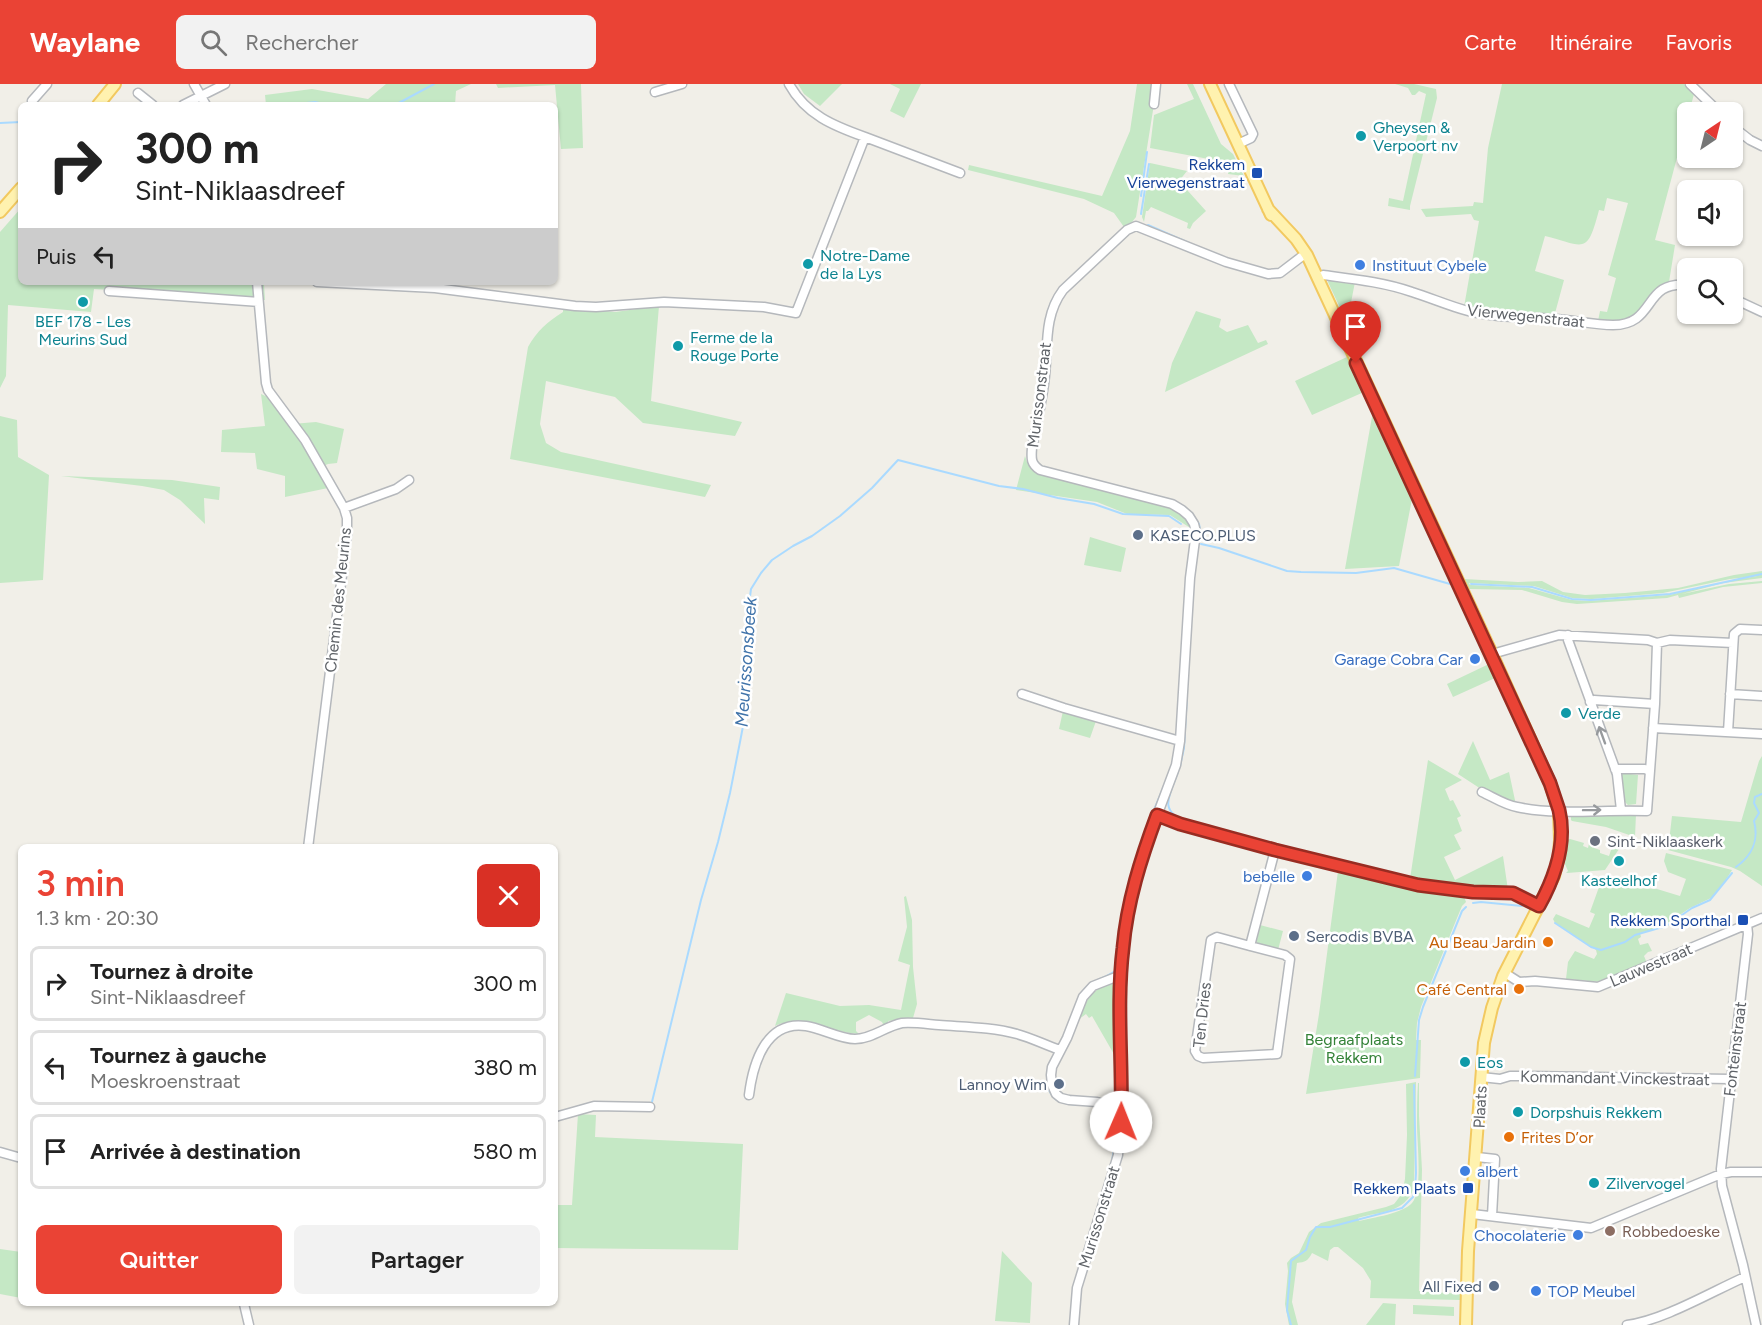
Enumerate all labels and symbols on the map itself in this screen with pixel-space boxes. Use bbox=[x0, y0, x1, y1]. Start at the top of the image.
north arrow bbox=[1677, 102, 1743, 168]
place label: Gheysen & Verpoort nv bbox=[1373, 118, 1459, 155]
marker: Gheysen & Verpoort nv bbox=[1354, 129, 1368, 143]
place label: Rekkem Vierwegenstraat bbox=[1127, 155, 1245, 192]
marker: Rekkem Vierwegenstraat bbox=[1250, 166, 1264, 180]
place label: Notre-Dame de la Lys bbox=[820, 246, 910, 283]
place label: Instituut Cybele bbox=[1372, 256, 1487, 275]
marker: Notre-Dame de la Lys bbox=[801, 257, 815, 271]
marker: Instituut Cybele bbox=[1353, 258, 1367, 272]
marker: BEF 178 - Les Meurins Sud bbox=[76, 295, 90, 309]
street label: Vierwegenstraat bbox=[1466, 300, 1586, 332]
pin bbox=[1330, 301, 1381, 363]
place label: BEF 178 - Les Meurins Sud bbox=[35, 312, 131, 349]
place label: Ferme de la Rouge Porte bbox=[690, 328, 779, 365]
marker: Ferme de la Rouge Porte bbox=[671, 339, 685, 353]
street label: Murissonstraat bbox=[1023, 341, 1055, 449]
place label: KASECO.PLUS bbox=[1150, 526, 1256, 545]
street label: Chemin des Meurins bbox=[321, 527, 355, 673]
marker: KASECO.PLUS bbox=[1131, 528, 1145, 542]
water label: Meurissonsbeek bbox=[730, 595, 762, 728]
place label: Garage Cobra Car bbox=[1334, 650, 1464, 669]
marker: Garage Cobra Car bbox=[1468, 652, 1482, 666]
place label: Verde bbox=[1578, 704, 1621, 723]
marker: Verde bbox=[1559, 706, 1573, 720]
one-way arrow bbox=[1596, 727, 1607, 745]
one-way arrow bbox=[1581, 805, 1601, 816]
place label: Sint-Niklaaskerk bbox=[1607, 832, 1723, 851]
marker: Sint-Niklaaskerk bbox=[1588, 834, 1602, 848]
marker: Kasteelhof bbox=[1612, 854, 1626, 868]
place label: bebelle bbox=[1243, 867, 1295, 886]
marker: bebelle bbox=[1300, 869, 1314, 883]
place label: Kasteelhof bbox=[1581, 871, 1657, 890]
place label: Rekkem Sporthal bbox=[1610, 911, 1731, 930]
marker: Rekkem Sporthal bbox=[1736, 913, 1750, 927]
place label: Sercodis BVBA bbox=[1306, 927, 1414, 946]
marker: Sercodis BVBA bbox=[1287, 929, 1301, 943]
place label: Au Beau Jardin bbox=[1429, 933, 1536, 952]
marker: Au Beau Jardin bbox=[1541, 935, 1555, 949]
street label: Lauwestraat bbox=[1607, 939, 1695, 991]
place label: Café Central bbox=[1416, 980, 1507, 999]
street label: Ten Dries bbox=[1189, 981, 1215, 1049]
marker: Café Central bbox=[1512, 982, 1526, 996]
street label: Fonteinstraat bbox=[1720, 1000, 1750, 1098]
park label: Begraafplaats Rekkem bbox=[1305, 1030, 1403, 1067]
place label: Eos bbox=[1477, 1053, 1503, 1072]
marker: Eos bbox=[1458, 1055, 1472, 1069]
street label: Kommandant Vinckestraat bbox=[1520, 1067, 1710, 1089]
place label: Lannoy Wim bbox=[959, 1075, 1047, 1094]
marker: Lannoy Wim bbox=[1052, 1077, 1066, 1091]
street label: Plaats bbox=[1469, 1085, 1491, 1129]
position arrow bbox=[1089, 1090, 1153, 1154]
place label: Dorpshuis Rekkem bbox=[1530, 1103, 1662, 1122]
marker: Dorpshuis Rekkem bbox=[1511, 1105, 1525, 1119]
place label: Frites D’or bbox=[1521, 1128, 1594, 1147]
marker: Frites D’or bbox=[1502, 1130, 1516, 1144]
place label: albert bbox=[1477, 1162, 1518, 1181]
street label: Murissonstraat bbox=[1074, 1164, 1124, 1270]
marker: albert bbox=[1458, 1164, 1472, 1178]
place label: Zilvervogel bbox=[1606, 1174, 1685, 1193]
marker: Zilvervogel bbox=[1587, 1176, 1601, 1190]
place label: Rekkem Plaats bbox=[1353, 1179, 1456, 1198]
marker: Rekkem Plaats bbox=[1461, 1181, 1475, 1195]
place label: Robbedoeske bbox=[1622, 1222, 1720, 1241]
marker: Robbedoeske bbox=[1603, 1224, 1617, 1238]
place label: Chocolaterie bbox=[1474, 1226, 1566, 1245]
marker: Chocolaterie bbox=[1571, 1228, 1585, 1242]
place label: All Fixed bbox=[1422, 1277, 1482, 1296]
marker: All Fixed bbox=[1487, 1279, 1501, 1293]
place label: TOP Meubel bbox=[1548, 1282, 1635, 1301]
marker: TOP Meubel bbox=[1529, 1284, 1543, 1298]

